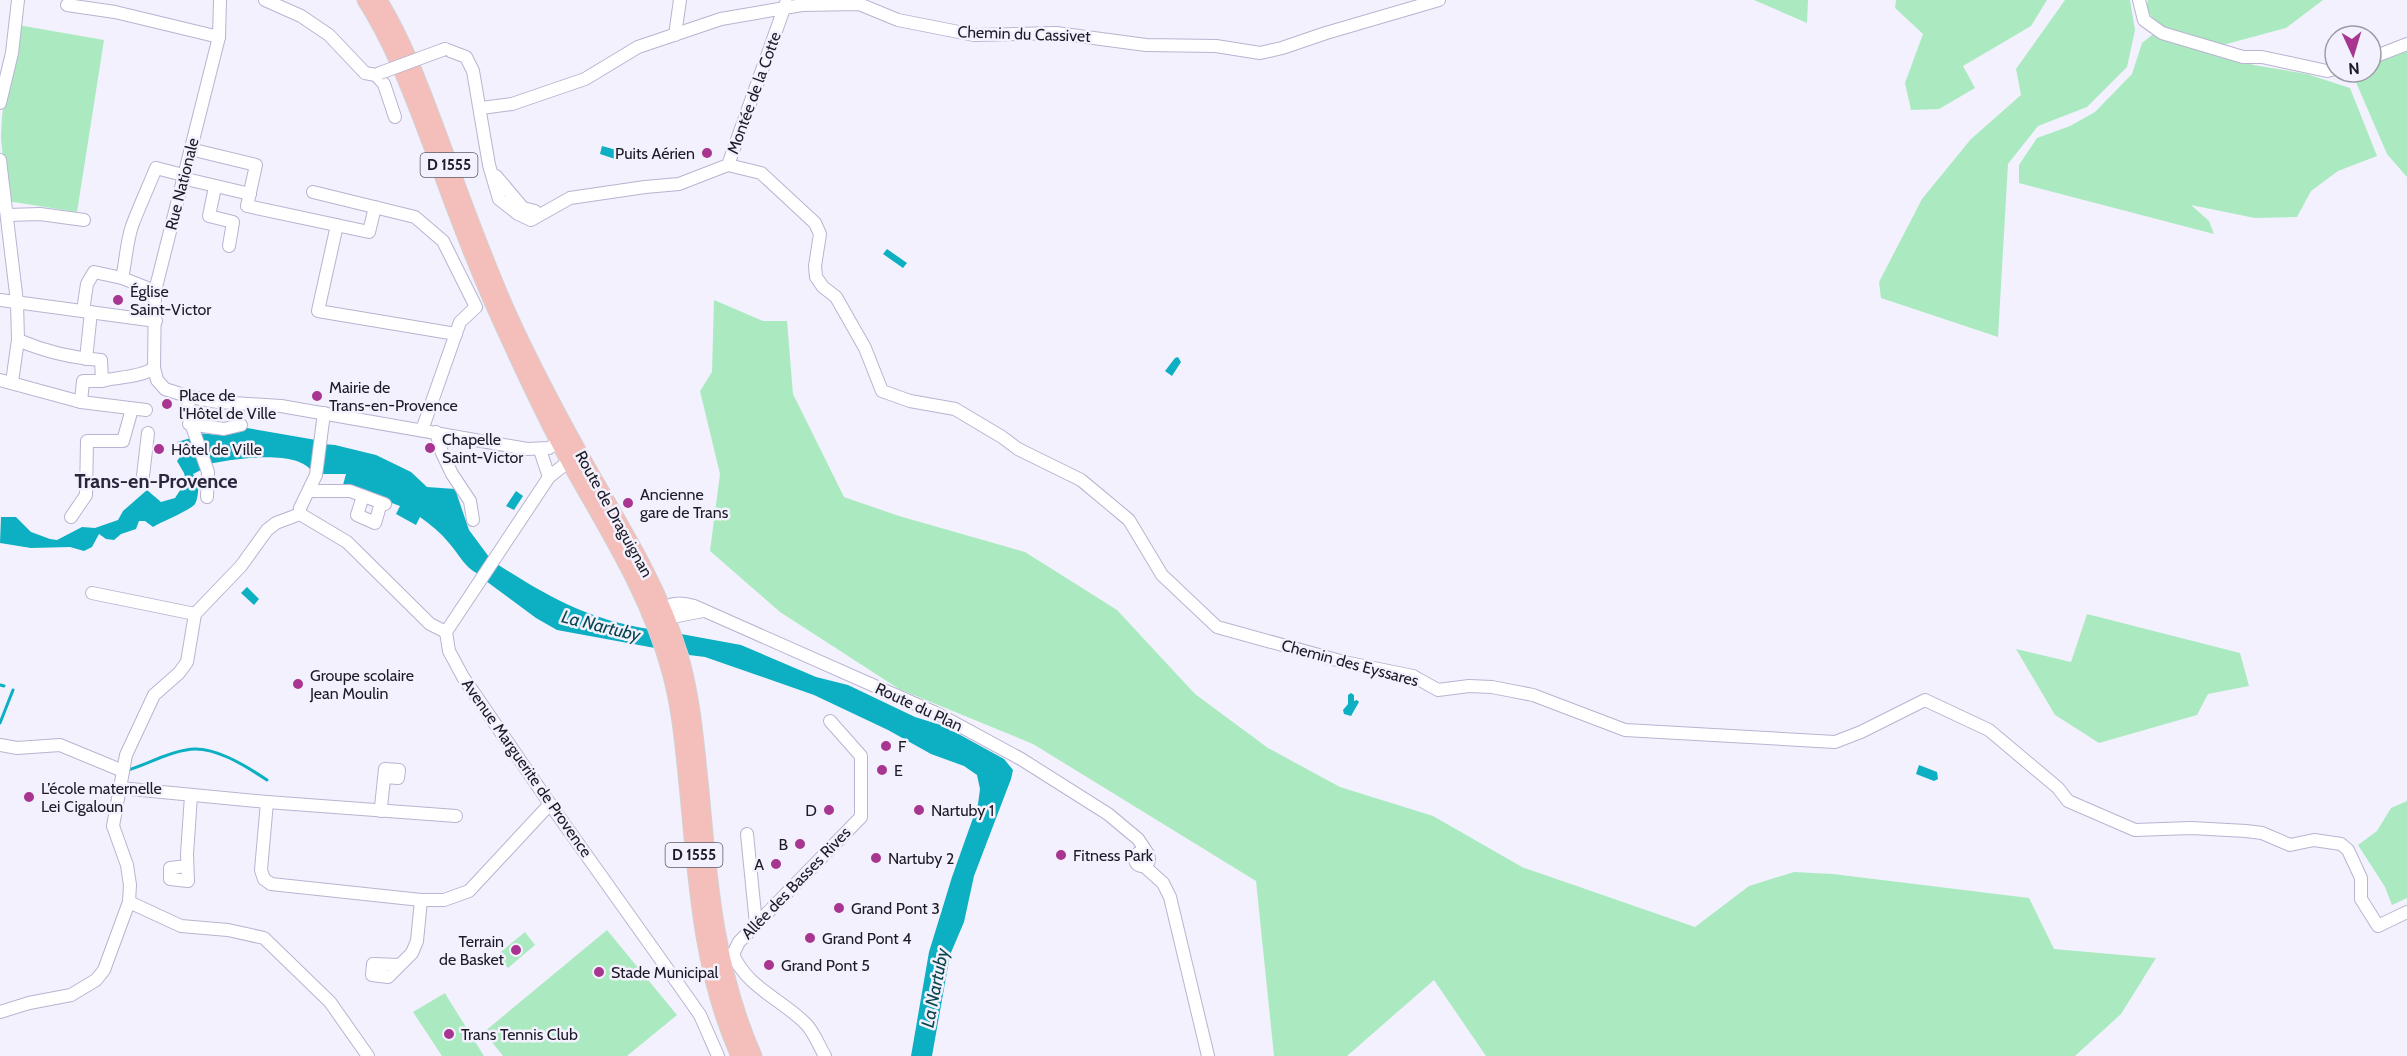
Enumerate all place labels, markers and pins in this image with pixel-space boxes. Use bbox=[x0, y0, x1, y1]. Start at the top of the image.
place label: Puits Aérien bbox=[615, 144, 695, 163]
marker: Puits Aérien bbox=[700, 146, 714, 160]
place label: Église Saint-Victor bbox=[130, 282, 212, 319]
marker: Église Saint-Victor bbox=[111, 293, 125, 307]
place label: Mairie de Trans-en-Provence bbox=[329, 378, 458, 415]
place label: Place de l'Hôtel de Ville bbox=[179, 386, 276, 423]
marker: Mairie de Trans-en-Provence bbox=[310, 389, 324, 403]
marker: Place de l'Hôtel de Ville bbox=[160, 397, 174, 411]
place label: Chapelle Saint-Victor bbox=[442, 430, 524, 467]
place label: Hôtel de Ville bbox=[171, 440, 262, 459]
marker: Chapelle Saint-Victor bbox=[423, 441, 437, 455]
marker: Hôtel de Ville bbox=[152, 442, 166, 456]
place label: Ancienne gare de Trans bbox=[640, 485, 729, 522]
marker: Ancienne gare de Trans bbox=[621, 496, 635, 510]
place label: Groupe scolaire Jean Moulin bbox=[309, 666, 414, 703]
marker: Groupe scolaire Jean Moulin bbox=[291, 677, 305, 691]
place label: F bbox=[898, 737, 907, 756]
marker: F bbox=[879, 739, 893, 753]
place label: E bbox=[894, 761, 903, 780]
marker: E bbox=[875, 763, 889, 777]
place label: L’école maternelle Lei Cigaloun bbox=[41, 779, 162, 816]
marker: L’école maternelle Lei Cigaloun bbox=[22, 790, 36, 804]
place label: D bbox=[805, 801, 817, 820]
place label: Nartuby 1 bbox=[931, 801, 994, 820]
marker: D bbox=[822, 803, 836, 817]
marker: Nartuby 1 bbox=[912, 803, 926, 817]
place label: B bbox=[778, 835, 788, 854]
marker: B bbox=[793, 837, 807, 851]
place label: Fitness Park bbox=[1073, 846, 1154, 865]
marker: Fitness Park bbox=[1054, 848, 1068, 862]
place label: Nartuby 2 bbox=[888, 849, 954, 868]
marker: Nartuby 2 bbox=[869, 851, 883, 865]
place label: A bbox=[754, 855, 764, 874]
marker: A bbox=[769, 857, 783, 871]
place label: Grand Pont 3 bbox=[851, 899, 940, 918]
marker: Grand Pont 3 bbox=[832, 901, 846, 915]
place label: Grand Pont 4 bbox=[822, 929, 912, 948]
marker: Grand Pont 4 bbox=[803, 931, 817, 945]
place label: Terrain de Basket bbox=[439, 932, 505, 969]
marker: Terrain de Basket bbox=[509, 943, 523, 957]
place label: Grand Pont 5 bbox=[781, 956, 870, 975]
marker: Grand Pont 5 bbox=[762, 958, 776, 972]
place label: Stade Municipal bbox=[611, 963, 719, 982]
marker: Stade Municipal bbox=[592, 965, 606, 979]
place label: Trans Tennis Club bbox=[461, 1025, 578, 1044]
marker: Trans Tennis Club bbox=[442, 1027, 456, 1041]

